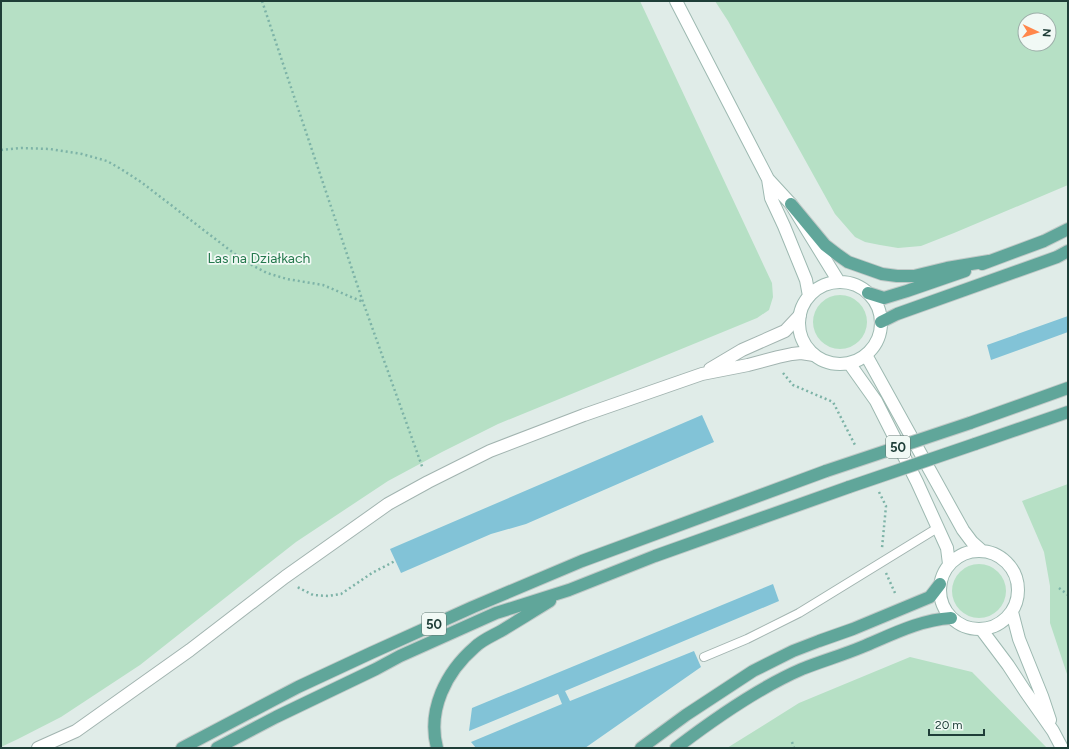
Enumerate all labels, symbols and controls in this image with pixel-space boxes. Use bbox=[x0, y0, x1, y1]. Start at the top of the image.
north arrow bbox=[1017, 12, 1057, 52]
text: N bbox=[1040, 28, 1053, 37]
park label: Las na Działkach bbox=[208, 250, 311, 267]
road number: 50 bbox=[886, 436, 910, 458]
road number: 50 bbox=[422, 613, 446, 635]
scale bar bbox=[929, 711, 984, 737]
text: 20 m bbox=[935, 718, 963, 732]

